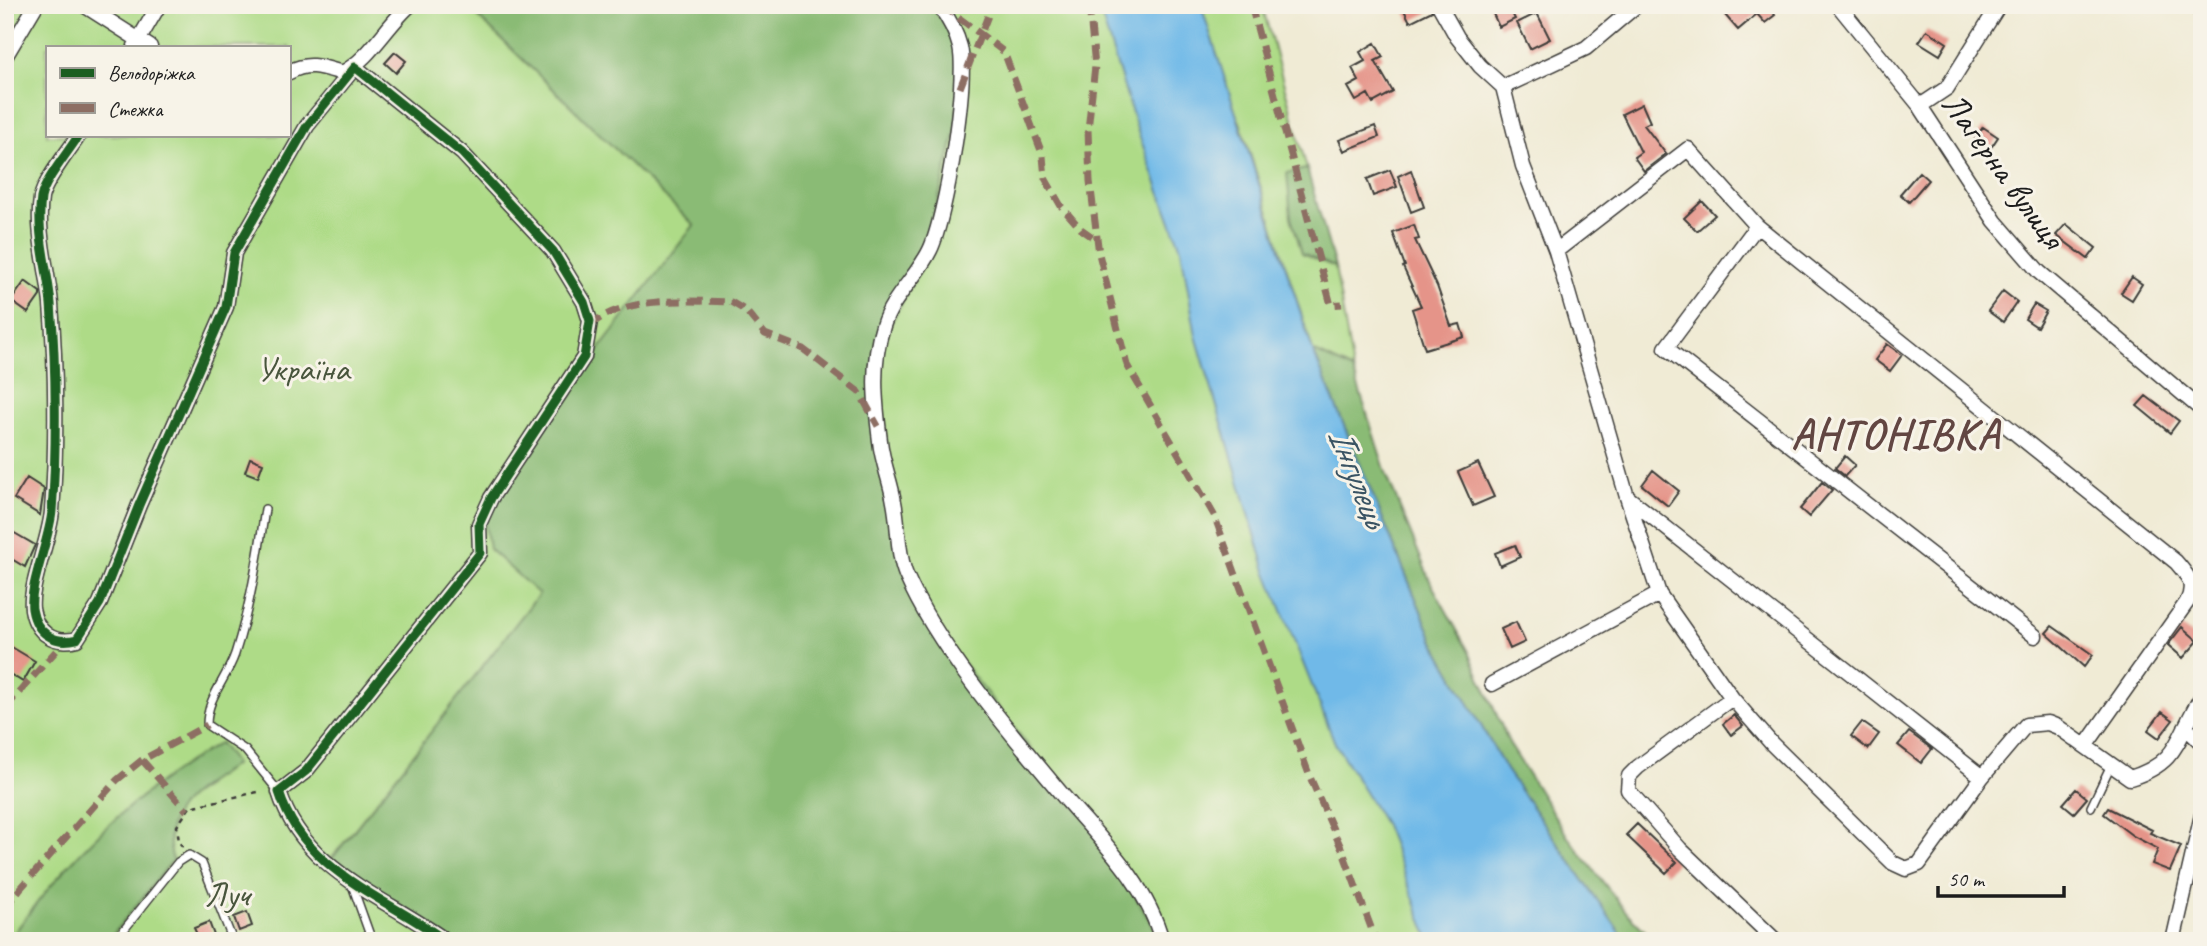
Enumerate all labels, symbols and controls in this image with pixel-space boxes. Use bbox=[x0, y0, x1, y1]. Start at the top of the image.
legend bbox=[46, 46, 290, 136]
text: Велодоріжка bbox=[108, 60, 196, 86]
street label: Лагерна вулиця bbox=[1932, 83, 2077, 260]
text: Стежка bbox=[108, 96, 164, 122]
park label: Україна bbox=[256, 346, 352, 391]
district label: АНТОНІВКА bbox=[1791, 408, 2001, 461]
water label: Інгулець bbox=[1318, 420, 1401, 537]
scale bar bbox=[1938, 855, 2064, 899]
text: 50 m bbox=[1948, 866, 1986, 892]
park label: Луч bbox=[205, 872, 253, 917]

